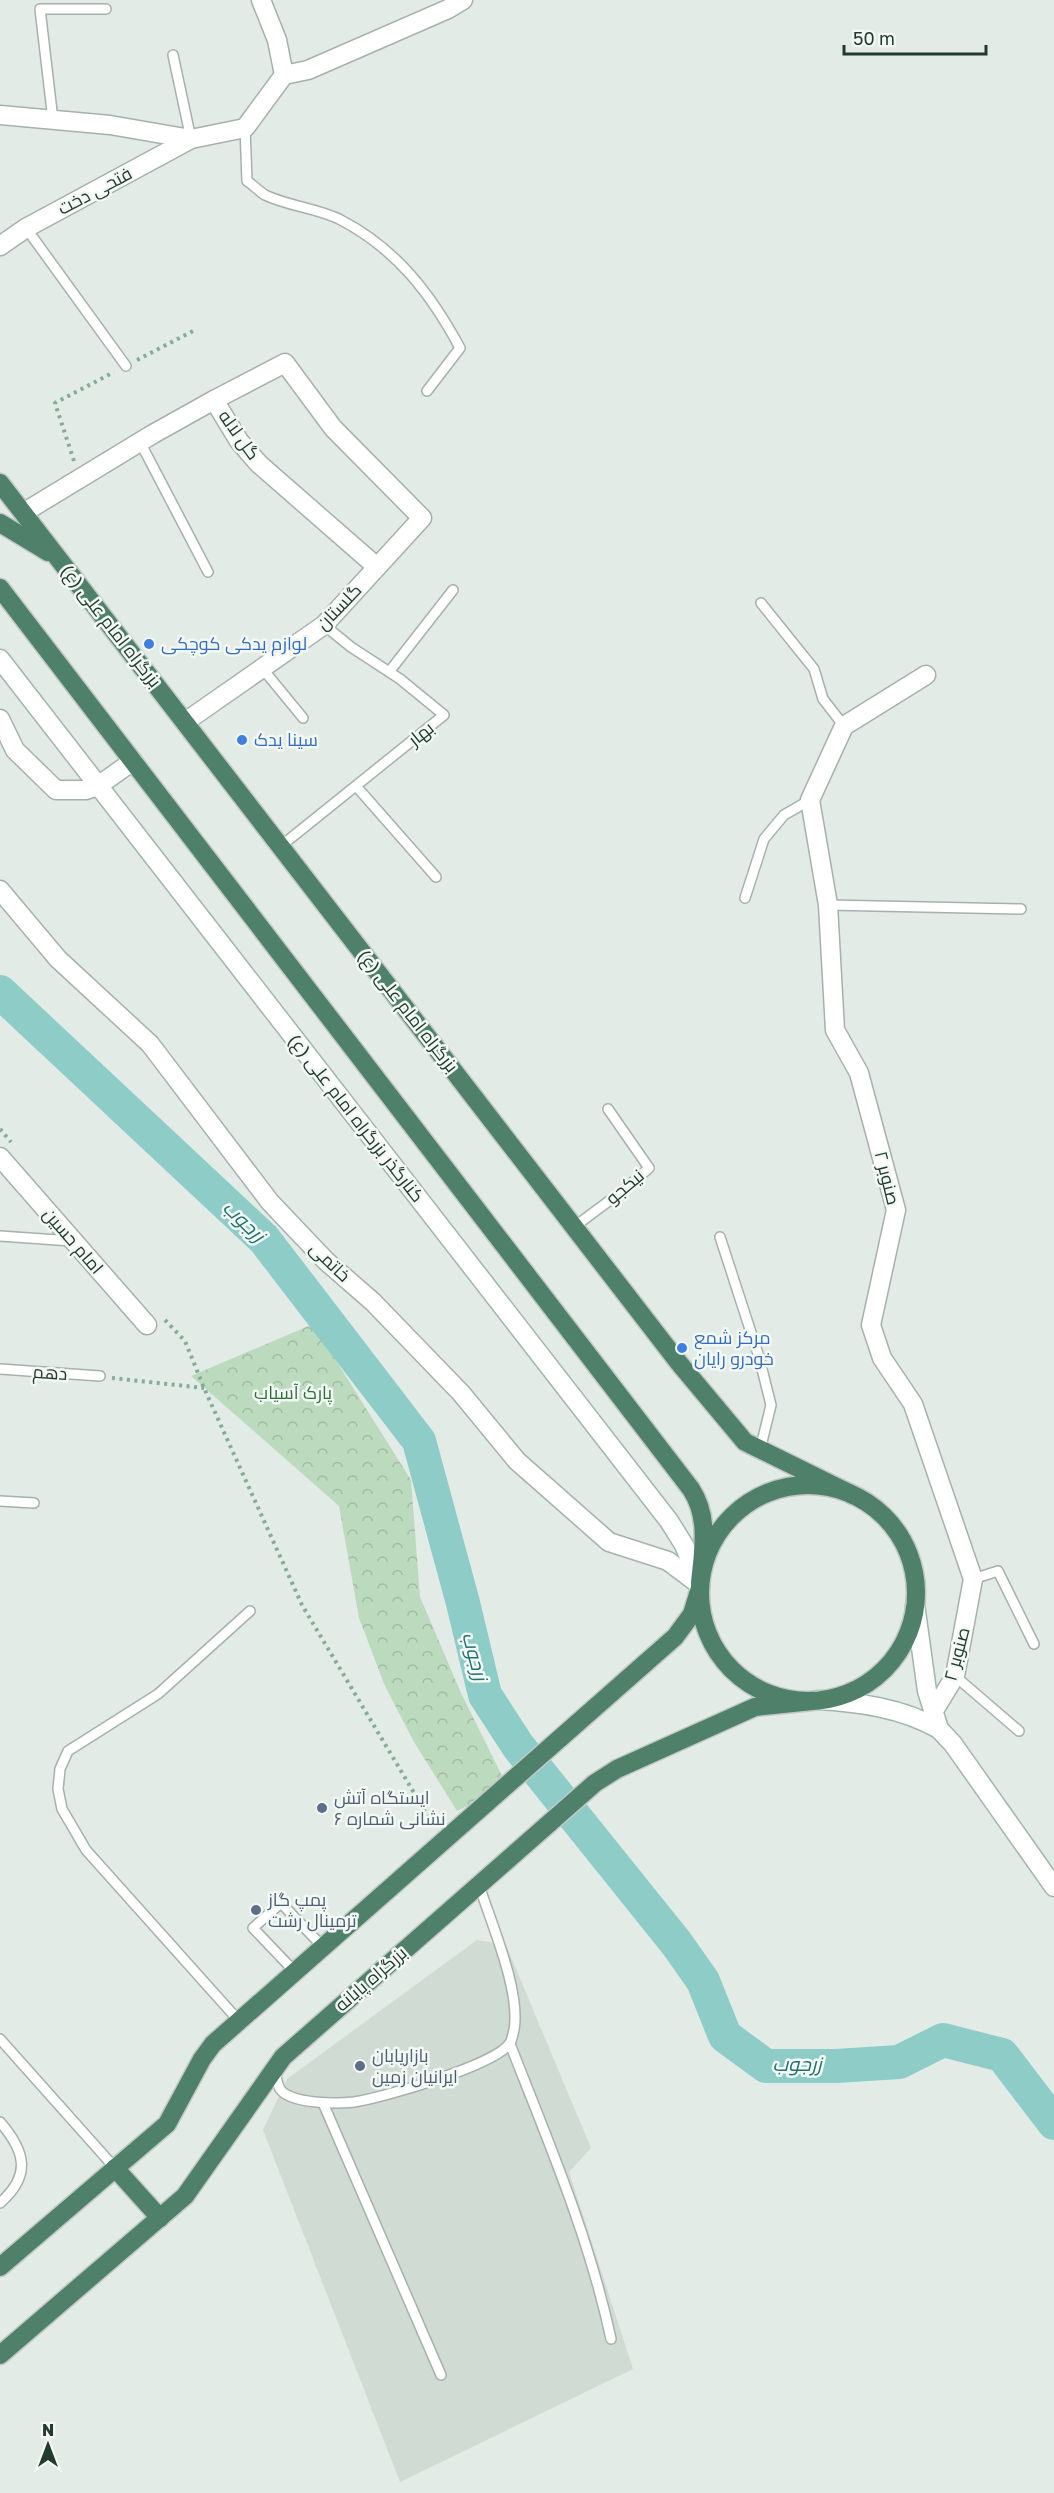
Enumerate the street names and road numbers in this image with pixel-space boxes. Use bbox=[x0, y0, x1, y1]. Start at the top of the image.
street label: فتحی دخت bbox=[54, 161, 136, 220]
street label: گل لاله bbox=[214, 405, 265, 464]
street label: بزرگراه امام علی (ع) bbox=[55, 559, 167, 693]
street label: گلستان bbox=[311, 579, 366, 635]
street label: بهار bbox=[402, 716, 438, 752]
street label: بزرگراه امام علی (ع) bbox=[352, 944, 464, 1078]
street label: کنارگذر بزرگراه امام علی (ع) bbox=[283, 1029, 429, 1207]
street label: صنوبر ۲ bbox=[870, 1149, 905, 1207]
street label: نیکجو bbox=[601, 1164, 649, 1209]
street label: امام حسین bbox=[37, 1203, 109, 1279]
street label: خاتمی bbox=[305, 1237, 356, 1287]
street label: دهم bbox=[32, 1360, 68, 1386]
street label: صنوبر ۲ bbox=[938, 1624, 975, 1683]
street label: بزرگراه پایانه bbox=[330, 1941, 412, 2017]

